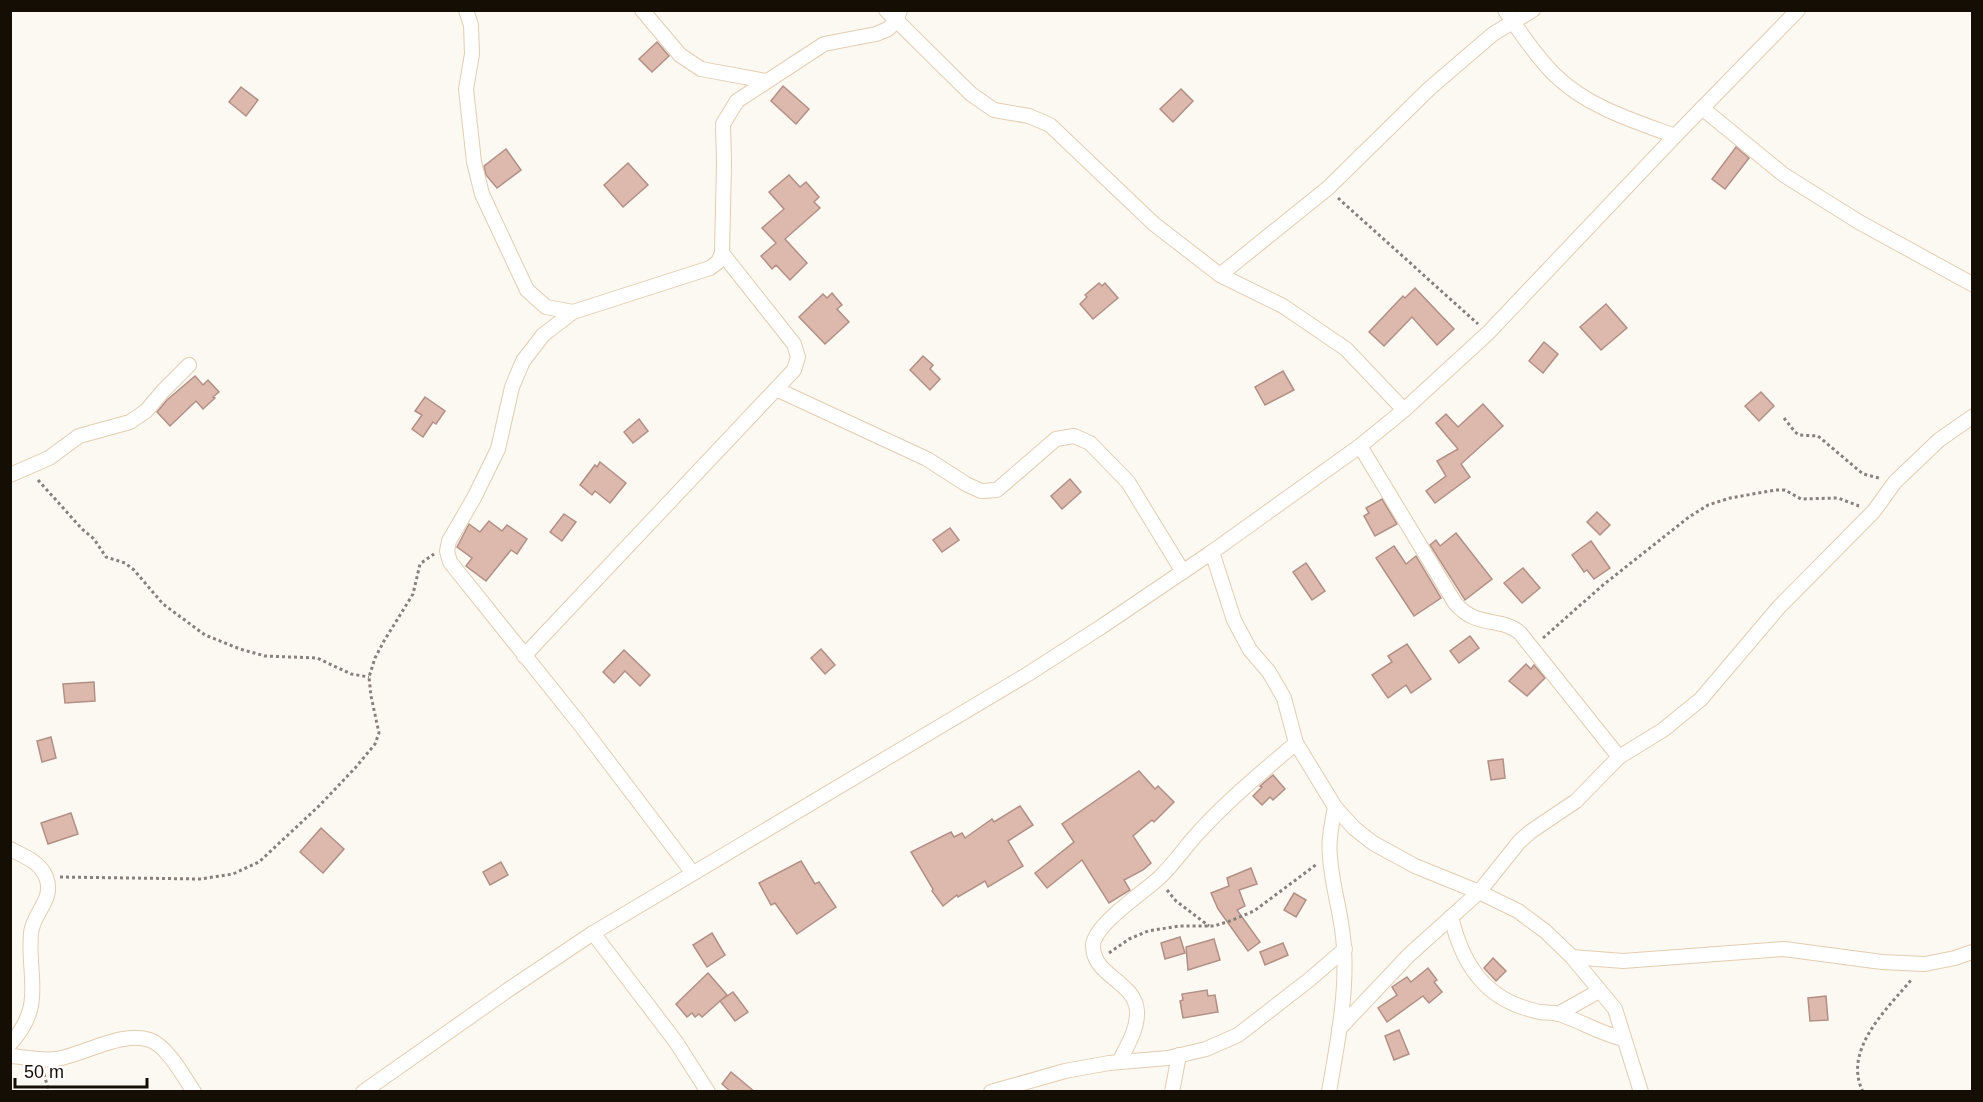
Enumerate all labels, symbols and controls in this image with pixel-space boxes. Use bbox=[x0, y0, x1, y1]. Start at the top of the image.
scale bar bbox=[15, 1051, 147, 1089]
text: 50 m bbox=[24, 1062, 64, 1082]

